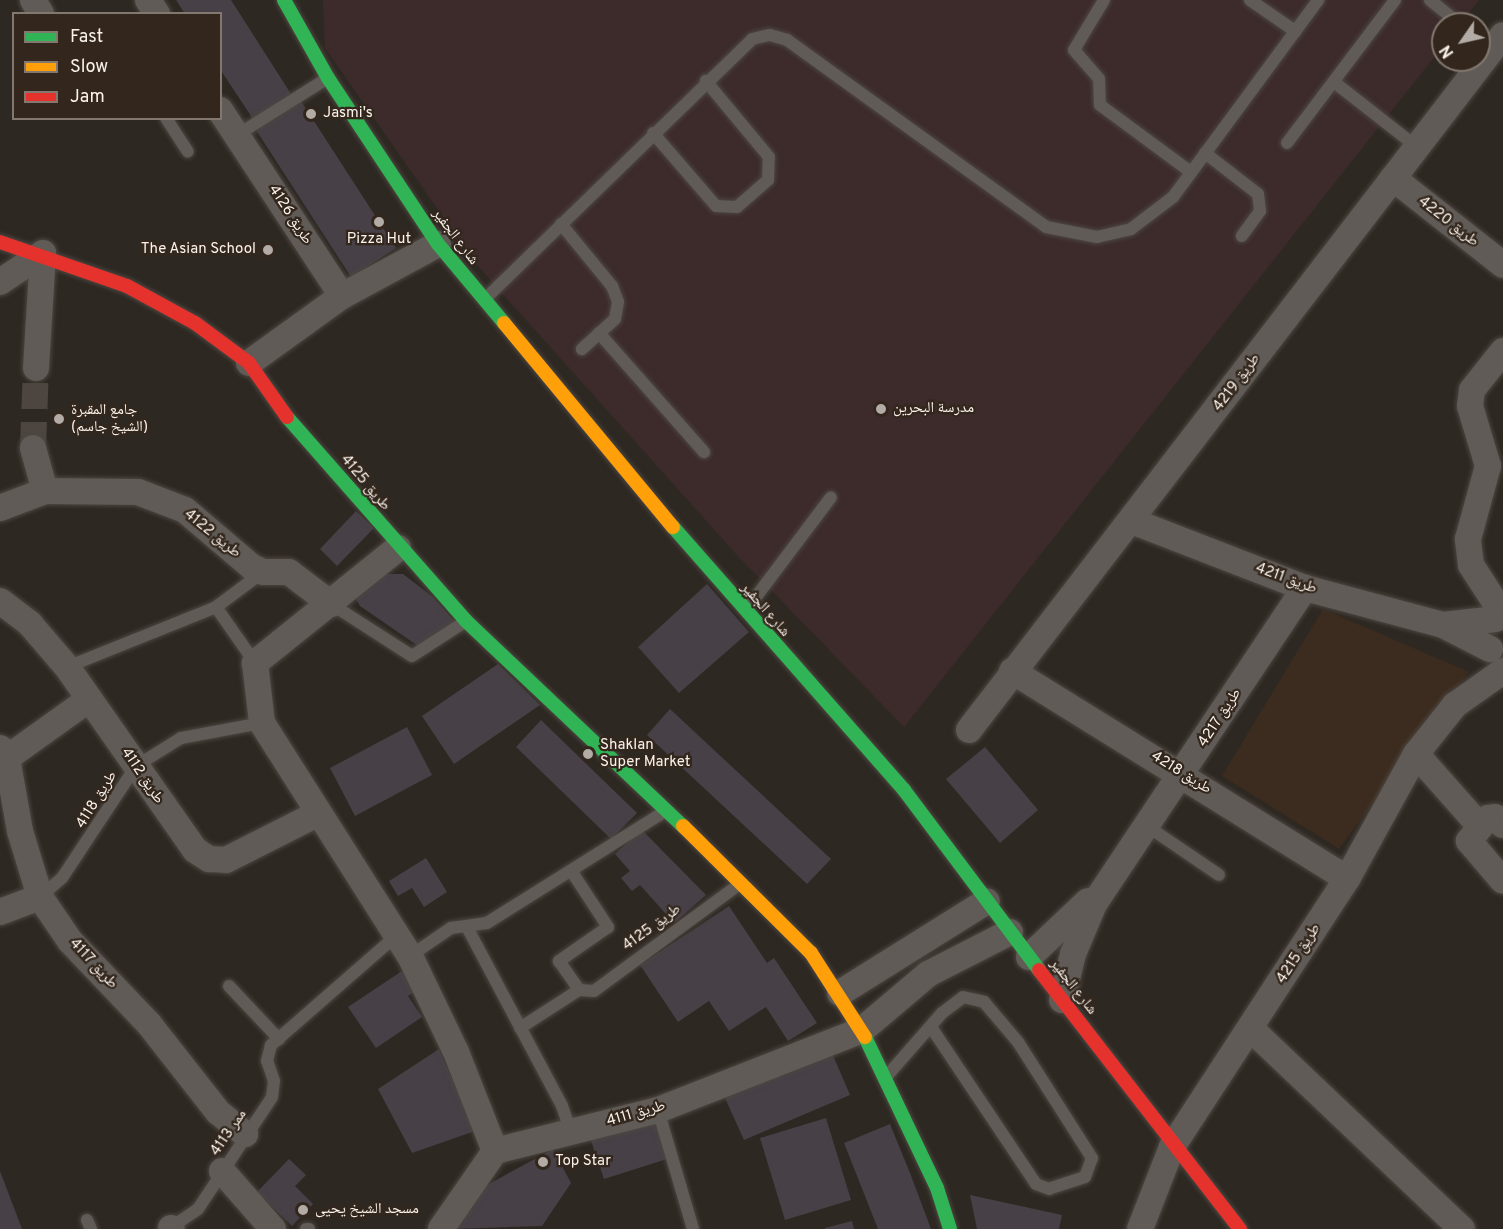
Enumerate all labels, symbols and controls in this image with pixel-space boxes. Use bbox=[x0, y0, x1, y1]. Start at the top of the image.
legend bbox=[12, 12, 222, 120]
north arrow bbox=[1431, 12, 1491, 72]
text: Fast bbox=[70, 26, 103, 49]
text: N bbox=[1436, 41, 1459, 61]
text: Slow bbox=[70, 56, 108, 79]
text: Jam bbox=[70, 86, 105, 109]
place label: Jasmi's bbox=[323, 105, 373, 123]
marker: Jasmi's bbox=[304, 107, 318, 121]
street label: طريق 4126 bbox=[264, 182, 316, 248]
street label: طريق 4220 bbox=[1414, 193, 1482, 251]
street label: شارع الجفير bbox=[428, 205, 482, 269]
marker: Pizza Hut bbox=[372, 215, 386, 229]
place label: Pizza Hut bbox=[347, 231, 411, 249]
place label: The Asian School bbox=[140, 241, 256, 259]
marker: The Asian School bbox=[261, 243, 275, 257]
street label: طريق 4219 bbox=[1210, 351, 1264, 415]
place label: مدرسة البحرين bbox=[893, 400, 974, 418]
place label: جامع المقبرة (الشيخ جاسم) bbox=[71, 401, 148, 436]
marker: مدرسة البحرين bbox=[874, 402, 888, 416]
marker: جامع المقبرة (الشيخ جاسم) bbox=[52, 412, 66, 426]
street label: طريق 4125 bbox=[336, 451, 394, 515]
street label: طريق 4122 bbox=[180, 506, 244, 562]
street label: طريق 4211 bbox=[1253, 560, 1319, 598]
street label: شارع الجفير bbox=[737, 579, 793, 641]
street label: طريق 4217 bbox=[1194, 685, 1246, 751]
place label: Shaklan Super Market bbox=[600, 736, 690, 771]
street label: طريق 4112 bbox=[117, 744, 167, 808]
marker: Shaklan Super Market bbox=[581, 747, 595, 761]
street label: طريق 4218 bbox=[1148, 747, 1214, 799]
street label: طريق 4118 bbox=[72, 768, 122, 832]
street label: طريق 4125 bbox=[619, 901, 685, 955]
street label: طريق 4215 bbox=[1273, 921, 1325, 987]
street label: طريق 4117 bbox=[65, 935, 121, 993]
street label: شارع الجفير bbox=[1046, 955, 1100, 1019]
street label: طريق 4111 bbox=[605, 1097, 667, 1131]
street label: ممر 4113 bbox=[207, 1106, 251, 1160]
place label: Top Star bbox=[555, 1153, 611, 1171]
marker: Top Star bbox=[536, 1155, 550, 1169]
place label: مسجد الشيخ يحيى bbox=[315, 1201, 419, 1219]
marker: مسجد الشيخ يحيى bbox=[296, 1203, 310, 1217]

